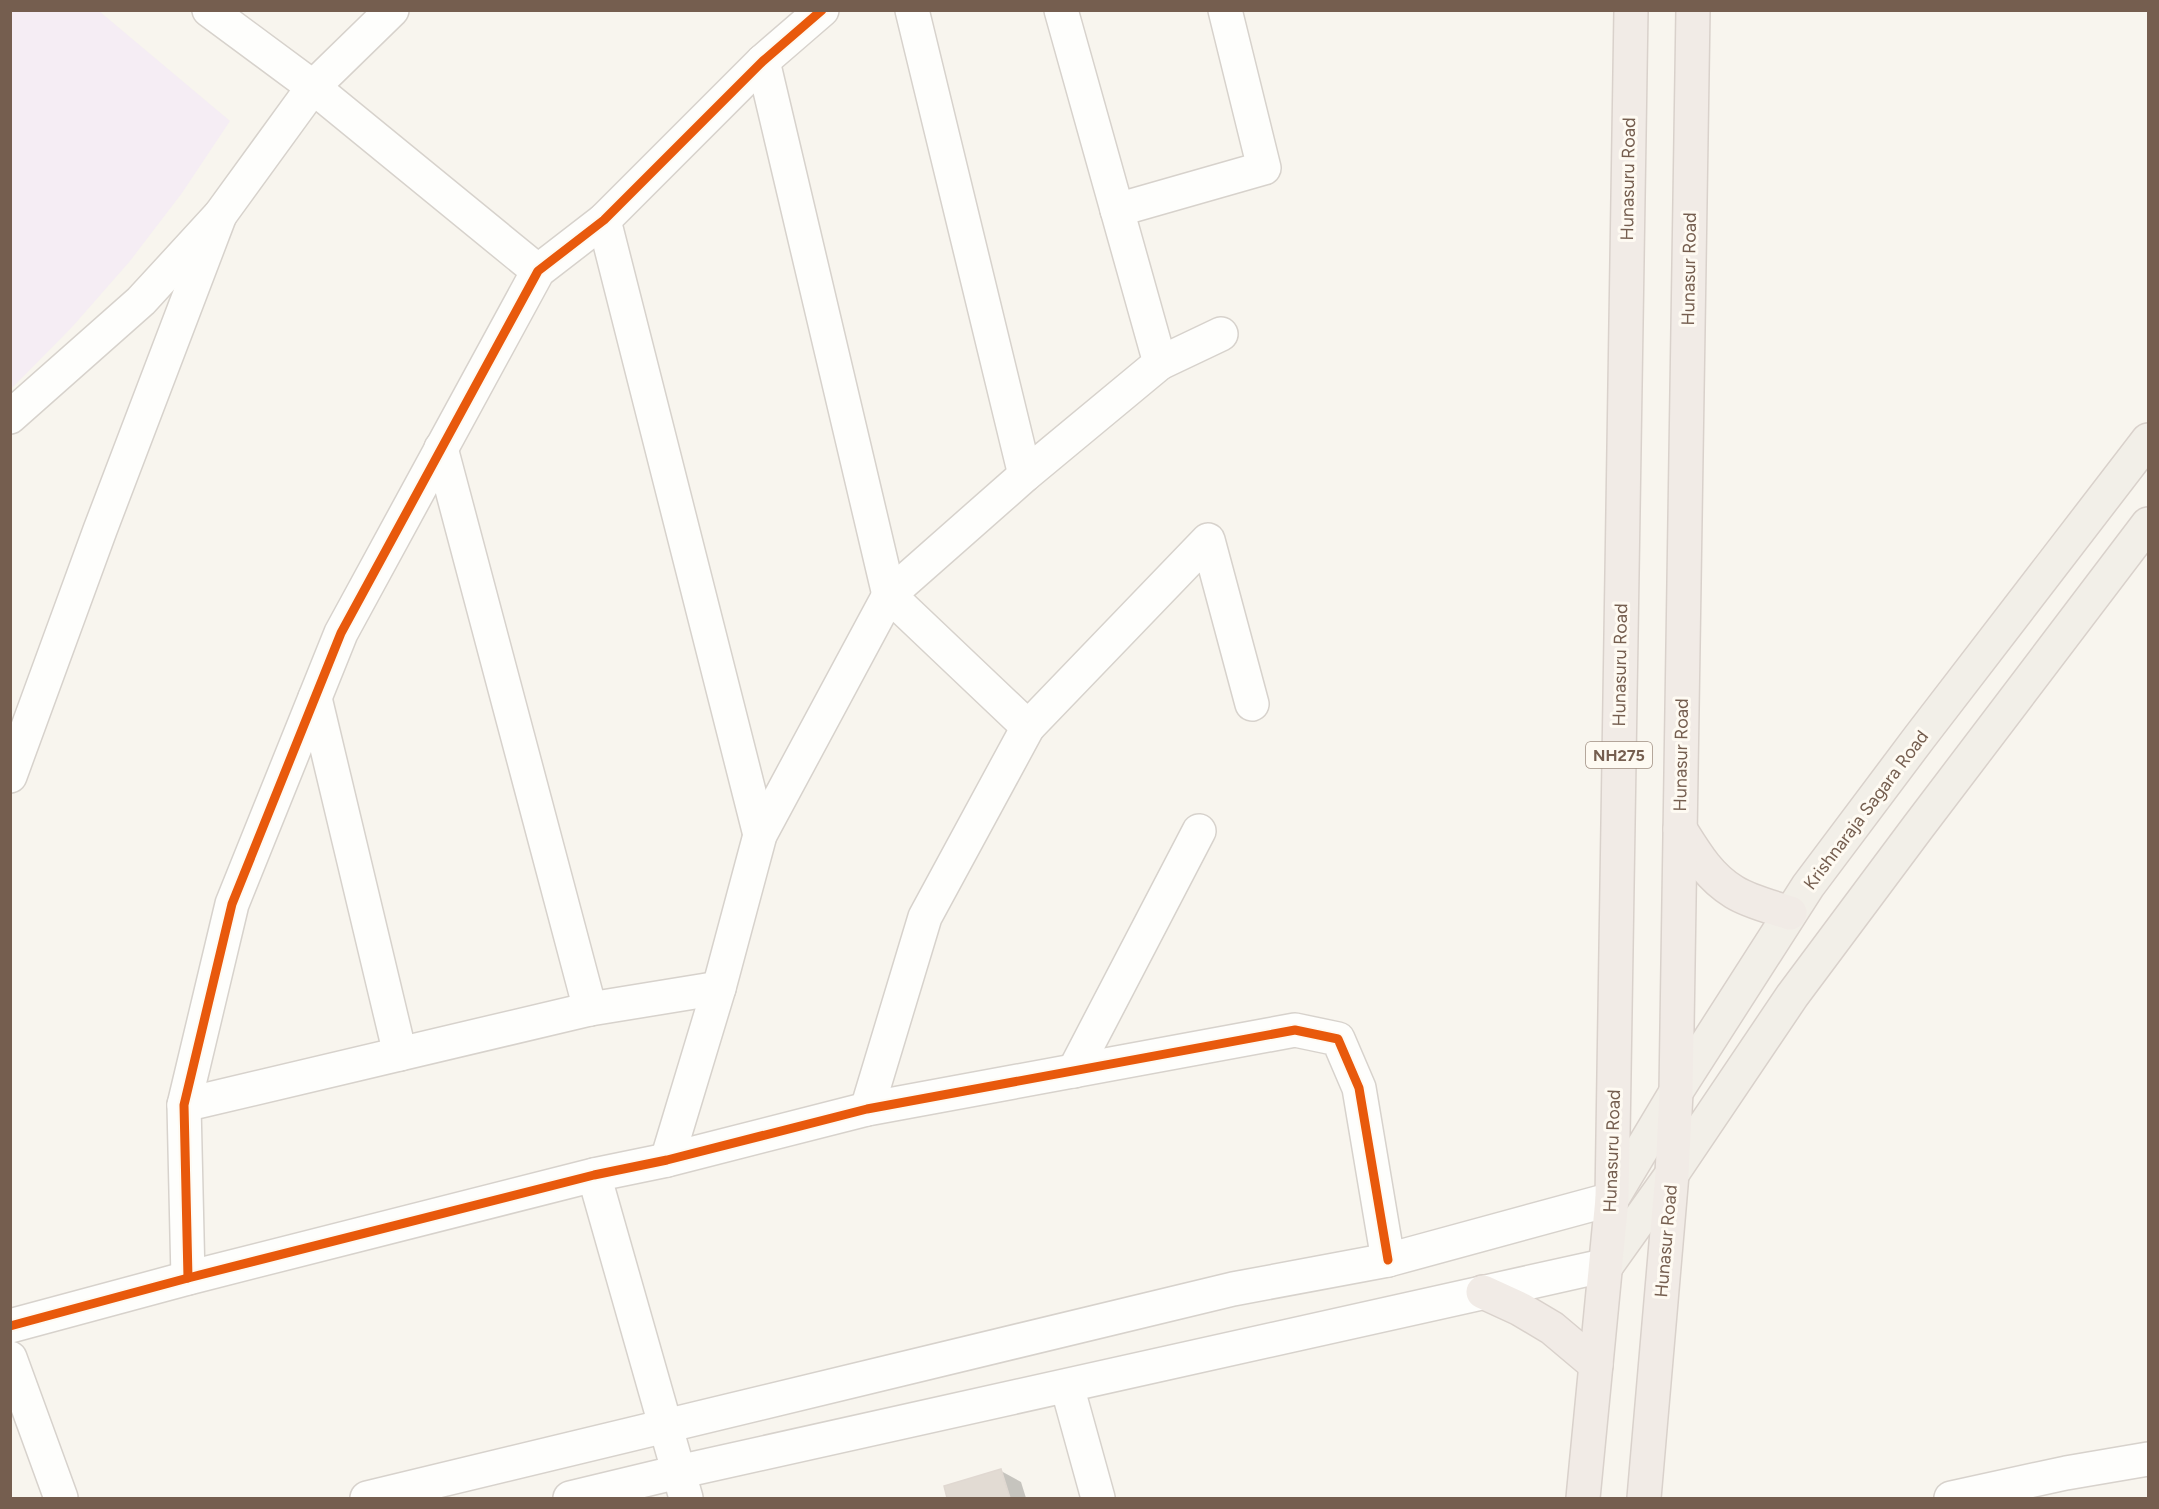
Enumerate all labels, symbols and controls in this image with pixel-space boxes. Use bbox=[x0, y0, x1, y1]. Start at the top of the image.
street label: Hunasuru Road bbox=[1616, 117, 1640, 241]
street label: Hunasur Road bbox=[1677, 212, 1701, 326]
street label: Hunasuru Road bbox=[1608, 603, 1632, 727]
street label: Hunasur Road bbox=[1669, 698, 1693, 812]
street label: Krishnaraja Sagara Road bbox=[1799, 726, 1933, 894]
road number: NH275 bbox=[1586, 742, 1652, 768]
street label: Hunasuru Road bbox=[1599, 1089, 1625, 1213]
street label: Hunasur Road bbox=[1650, 1184, 1682, 1298]

